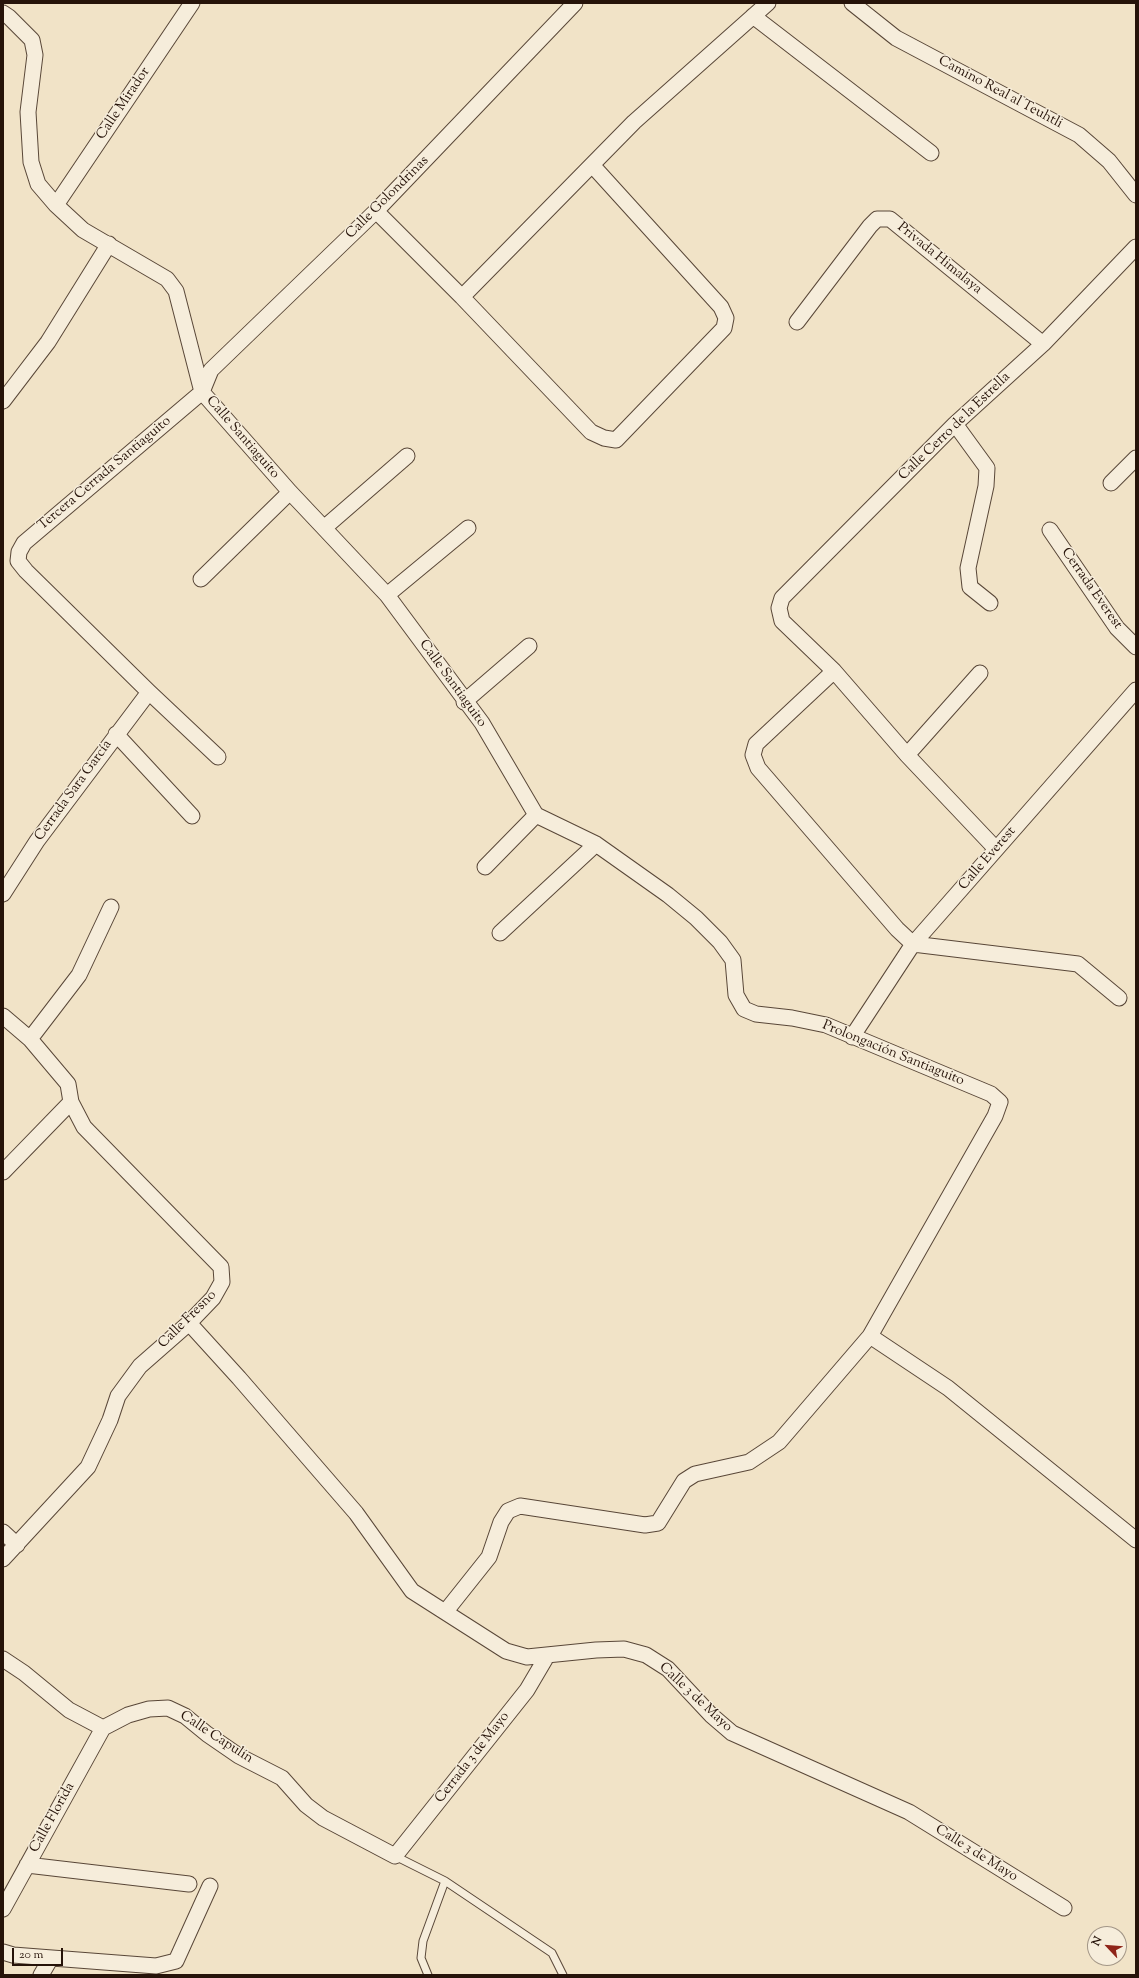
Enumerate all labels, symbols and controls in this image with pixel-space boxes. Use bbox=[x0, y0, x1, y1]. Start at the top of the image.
street label: Camino Real al Teuhtli bbox=[935, 53, 1065, 133]
street label: Calle Mirador bbox=[94, 65, 154, 143]
street label: Calle Golondrinas bbox=[343, 153, 433, 243]
street label: Privada Himalaya bbox=[893, 220, 985, 298]
street label: Calle Cerro de la Estrella bbox=[896, 369, 1014, 485]
street label: Calle Santiaguito bbox=[202, 393, 282, 483]
street label: Tercera Cerrada Santiaguito bbox=[35, 413, 175, 535]
street label: Cerrada Everest bbox=[1057, 545, 1125, 633]
street label: Calle Santiaguito bbox=[415, 637, 489, 731]
street label: Cerrada Sara García bbox=[32, 737, 116, 845]
street label: Calle Everest bbox=[956, 824, 1020, 894]
street label: Prolongación Santiaguito bbox=[820, 1018, 966, 1090]
street label: Calle Fresno bbox=[155, 1287, 221, 1353]
street label: Calle 3 de Mayo bbox=[655, 1660, 735, 1736]
street label: Calle Capulín bbox=[176, 1708, 256, 1768]
street label: Cerrada 3 de Mayo bbox=[432, 1709, 514, 1807]
street label: Calle Florida bbox=[27, 1780, 79, 1856]
street label: Calle 3 de Mayo bbox=[932, 1822, 1020, 1886]
north arrow bbox=[1087, 1926, 1127, 1966]
text: N bbox=[1088, 1934, 1106, 1949]
scale bar bbox=[14, 1940, 65, 1966]
text: 20 m bbox=[19, 1946, 43, 1964]

